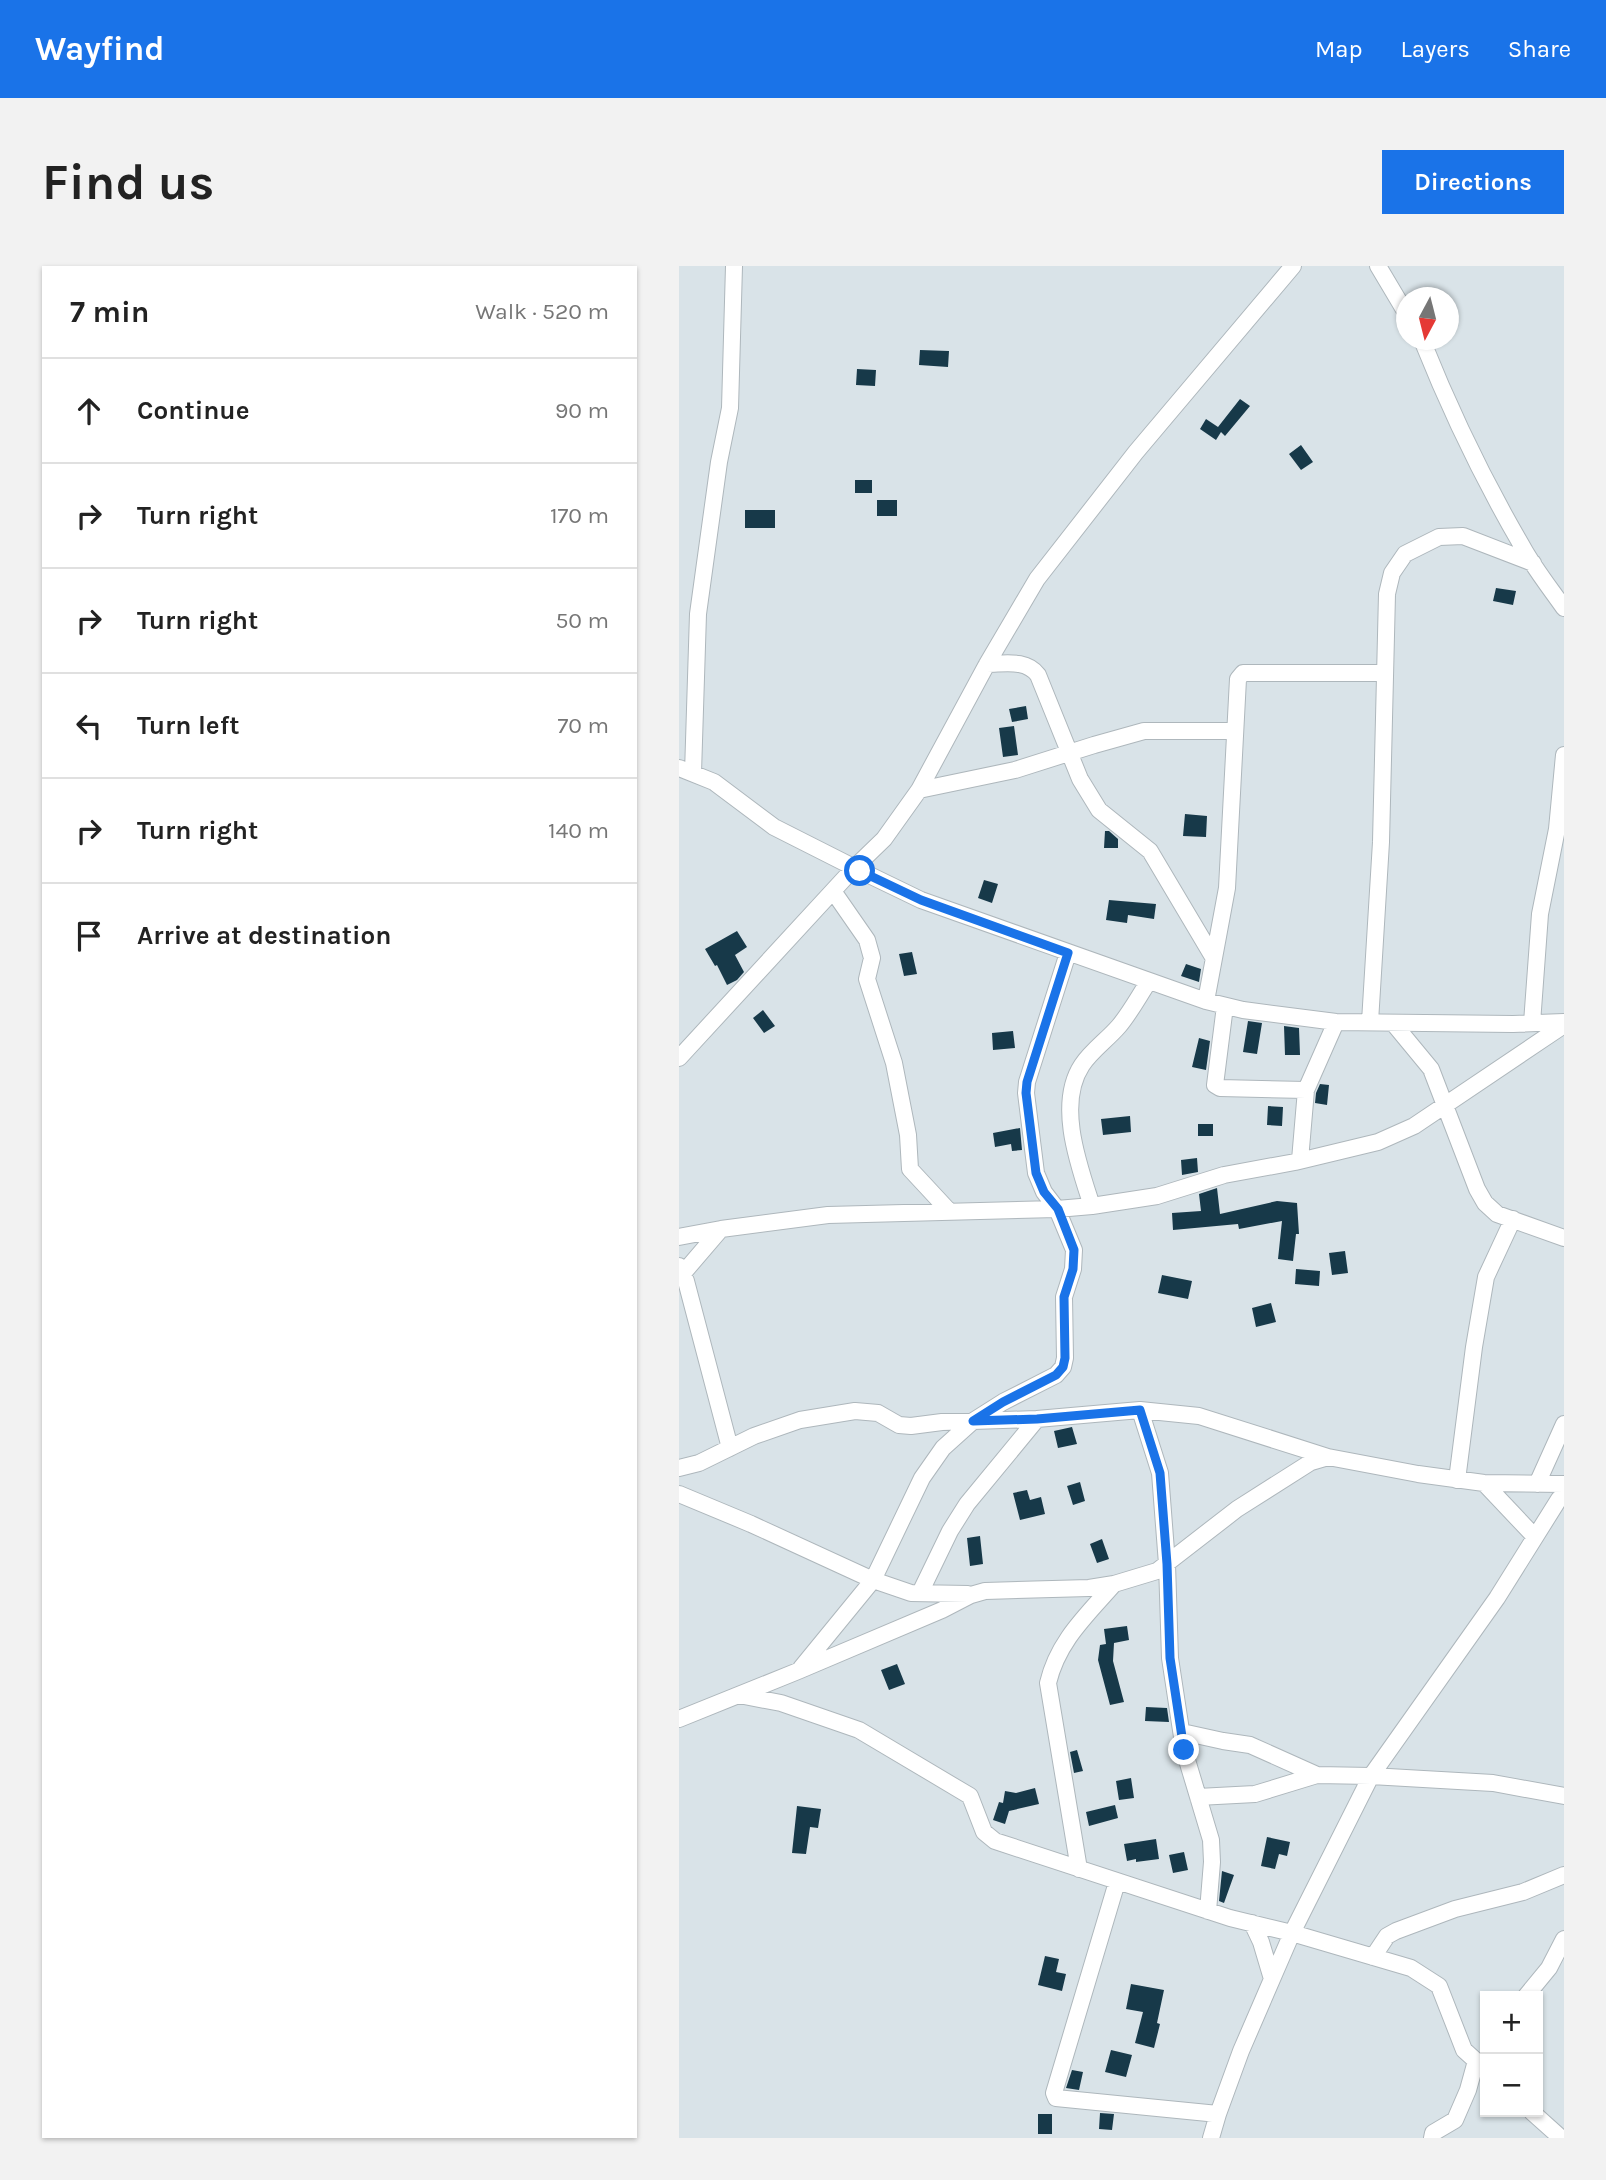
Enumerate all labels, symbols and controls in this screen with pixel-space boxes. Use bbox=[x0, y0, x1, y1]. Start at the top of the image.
text: Wayfind bbox=[35, 30, 165, 68]
text: Map bbox=[1315, 35, 1363, 63]
text: Layers bbox=[1401, 35, 1470, 63]
text: Share bbox=[1508, 35, 1571, 63]
button: Directions bbox=[1382, 150, 1564, 214]
text: Find us bbox=[42, 154, 214, 211]
north arrow bbox=[1396, 287, 1459, 350]
text: 7 min bbox=[70, 294, 150, 330]
text: Walk · 520 m bbox=[475, 298, 609, 325]
icon: ahead bbox=[70, 392, 108, 430]
text: Continue bbox=[137, 395, 249, 426]
text: 90 m bbox=[555, 397, 609, 424]
icon: right bbox=[70, 497, 108, 535]
text: Turn right bbox=[137, 500, 258, 531]
text: 170 m bbox=[550, 502, 609, 529]
icon: right bbox=[70, 602, 108, 640]
text: Turn right bbox=[137, 605, 258, 636]
text: 50 m bbox=[555, 607, 609, 634]
icon: left bbox=[70, 707, 108, 745]
text: Turn left bbox=[137, 710, 239, 741]
text: 70 m bbox=[558, 712, 609, 739]
icon: right bbox=[70, 812, 108, 850]
text: Turn right bbox=[137, 815, 258, 846]
text: 140 m bbox=[548, 817, 609, 844]
route start bbox=[844, 855, 875, 886]
icon: arrive bbox=[70, 917, 108, 955]
text: Arrive at destination bbox=[137, 920, 391, 951]
route end bbox=[1168, 1734, 1199, 1765]
map controls bbox=[1480, 1991, 1543, 2117]
button: + bbox=[1480, 1991, 1543, 2054]
button: − bbox=[1480, 2054, 1543, 2117]

